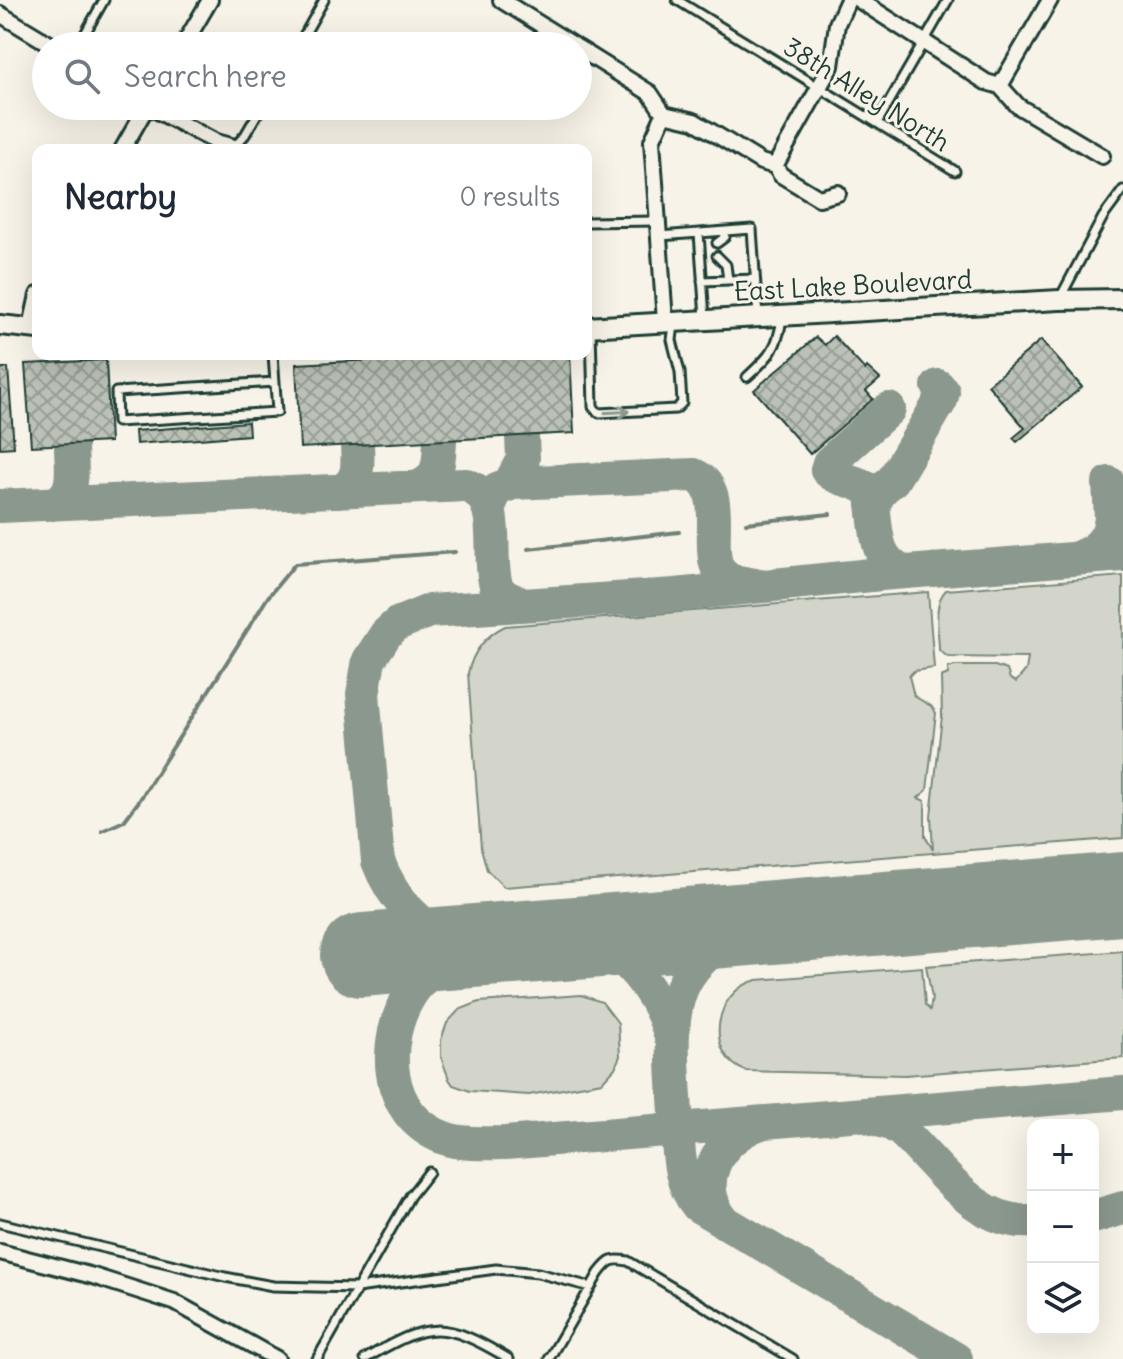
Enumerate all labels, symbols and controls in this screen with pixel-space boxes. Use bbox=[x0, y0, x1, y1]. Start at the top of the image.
street label: 38th Alley North bbox=[778, 30, 956, 158]
search box bbox=[32, 32, 592, 120]
icon: search bbox=[60, 54, 104, 98]
text: Search here bbox=[124, 57, 287, 95]
text: Nearby bbox=[64, 175, 177, 218]
text: 0 results bbox=[459, 180, 560, 213]
street label: East Lake Boulevard bbox=[733, 262, 973, 308]
one-way arrow bbox=[603, 404, 630, 419]
map controls bbox=[1027, 1119, 1099, 1335]
button: + bbox=[1027, 1119, 1099, 1191]
button: − bbox=[1027, 1191, 1099, 1263]
button: layers bbox=[1027, 1263, 1099, 1335]

